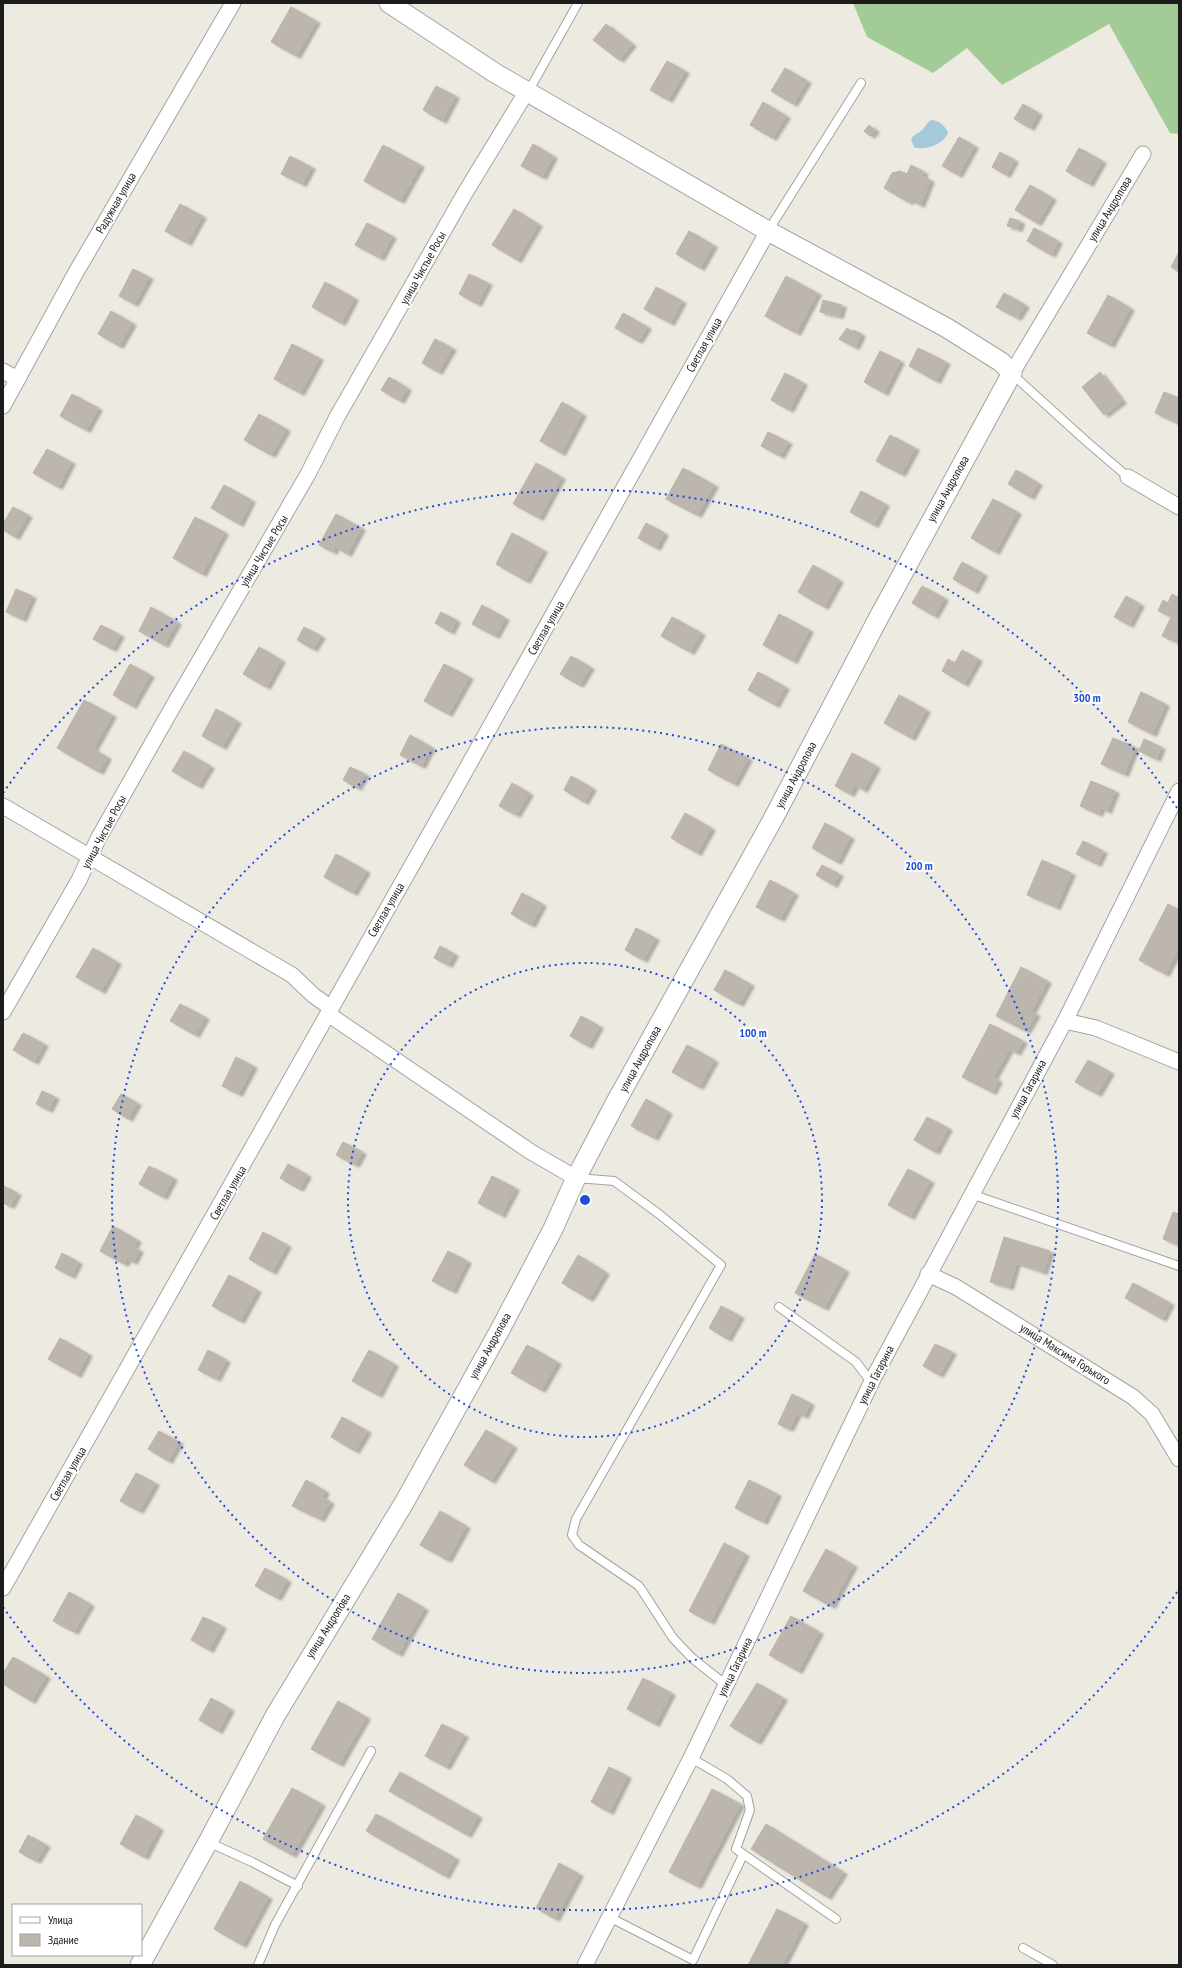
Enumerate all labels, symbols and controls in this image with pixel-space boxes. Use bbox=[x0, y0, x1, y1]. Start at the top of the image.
street label: Радужная улица bbox=[92, 169, 139, 236]
street label: улица Андропова bbox=[1084, 173, 1135, 244]
street label: улица Чистые Росы bbox=[396, 229, 449, 307]
street label: Светлая улица bbox=[682, 315, 725, 375]
street label: улица Андропова bbox=[923, 453, 972, 524]
street label: улица Чистые Росы bbox=[236, 512, 291, 589]
street label: Светлая улица bbox=[524, 598, 567, 658]
text: 300 m bbox=[1073, 690, 1101, 705]
street label: улица Андропова bbox=[772, 739, 819, 811]
street label: улица Чистые Росы bbox=[78, 792, 129, 871]
text: 200 m bbox=[905, 858, 933, 873]
street label: Светлая улица bbox=[364, 880, 407, 940]
street label: улица Андропова bbox=[615, 1023, 664, 1094]
text: 100 m bbox=[739, 1025, 767, 1040]
street label: улица Гагарина bbox=[1006, 1057, 1049, 1121]
street label: Светлая улица bbox=[206, 1163, 249, 1223]
centre of rings bbox=[578, 1193, 592, 1207]
street label: улица Андропова bbox=[465, 1310, 514, 1381]
street label: улица Максима Горького bbox=[1017, 1320, 1113, 1387]
street label: улица Гагарина bbox=[854, 1343, 897, 1407]
street label: Светлая улица bbox=[46, 1444, 89, 1504]
street label: улица Андропова bbox=[302, 1590, 353, 1661]
street label: улица Гагарина bbox=[714, 1635, 755, 1699]
legend bbox=[12, 1904, 142, 1956]
text: Улица bbox=[48, 1912, 73, 1927]
text: Здание bbox=[48, 1932, 79, 1947]

